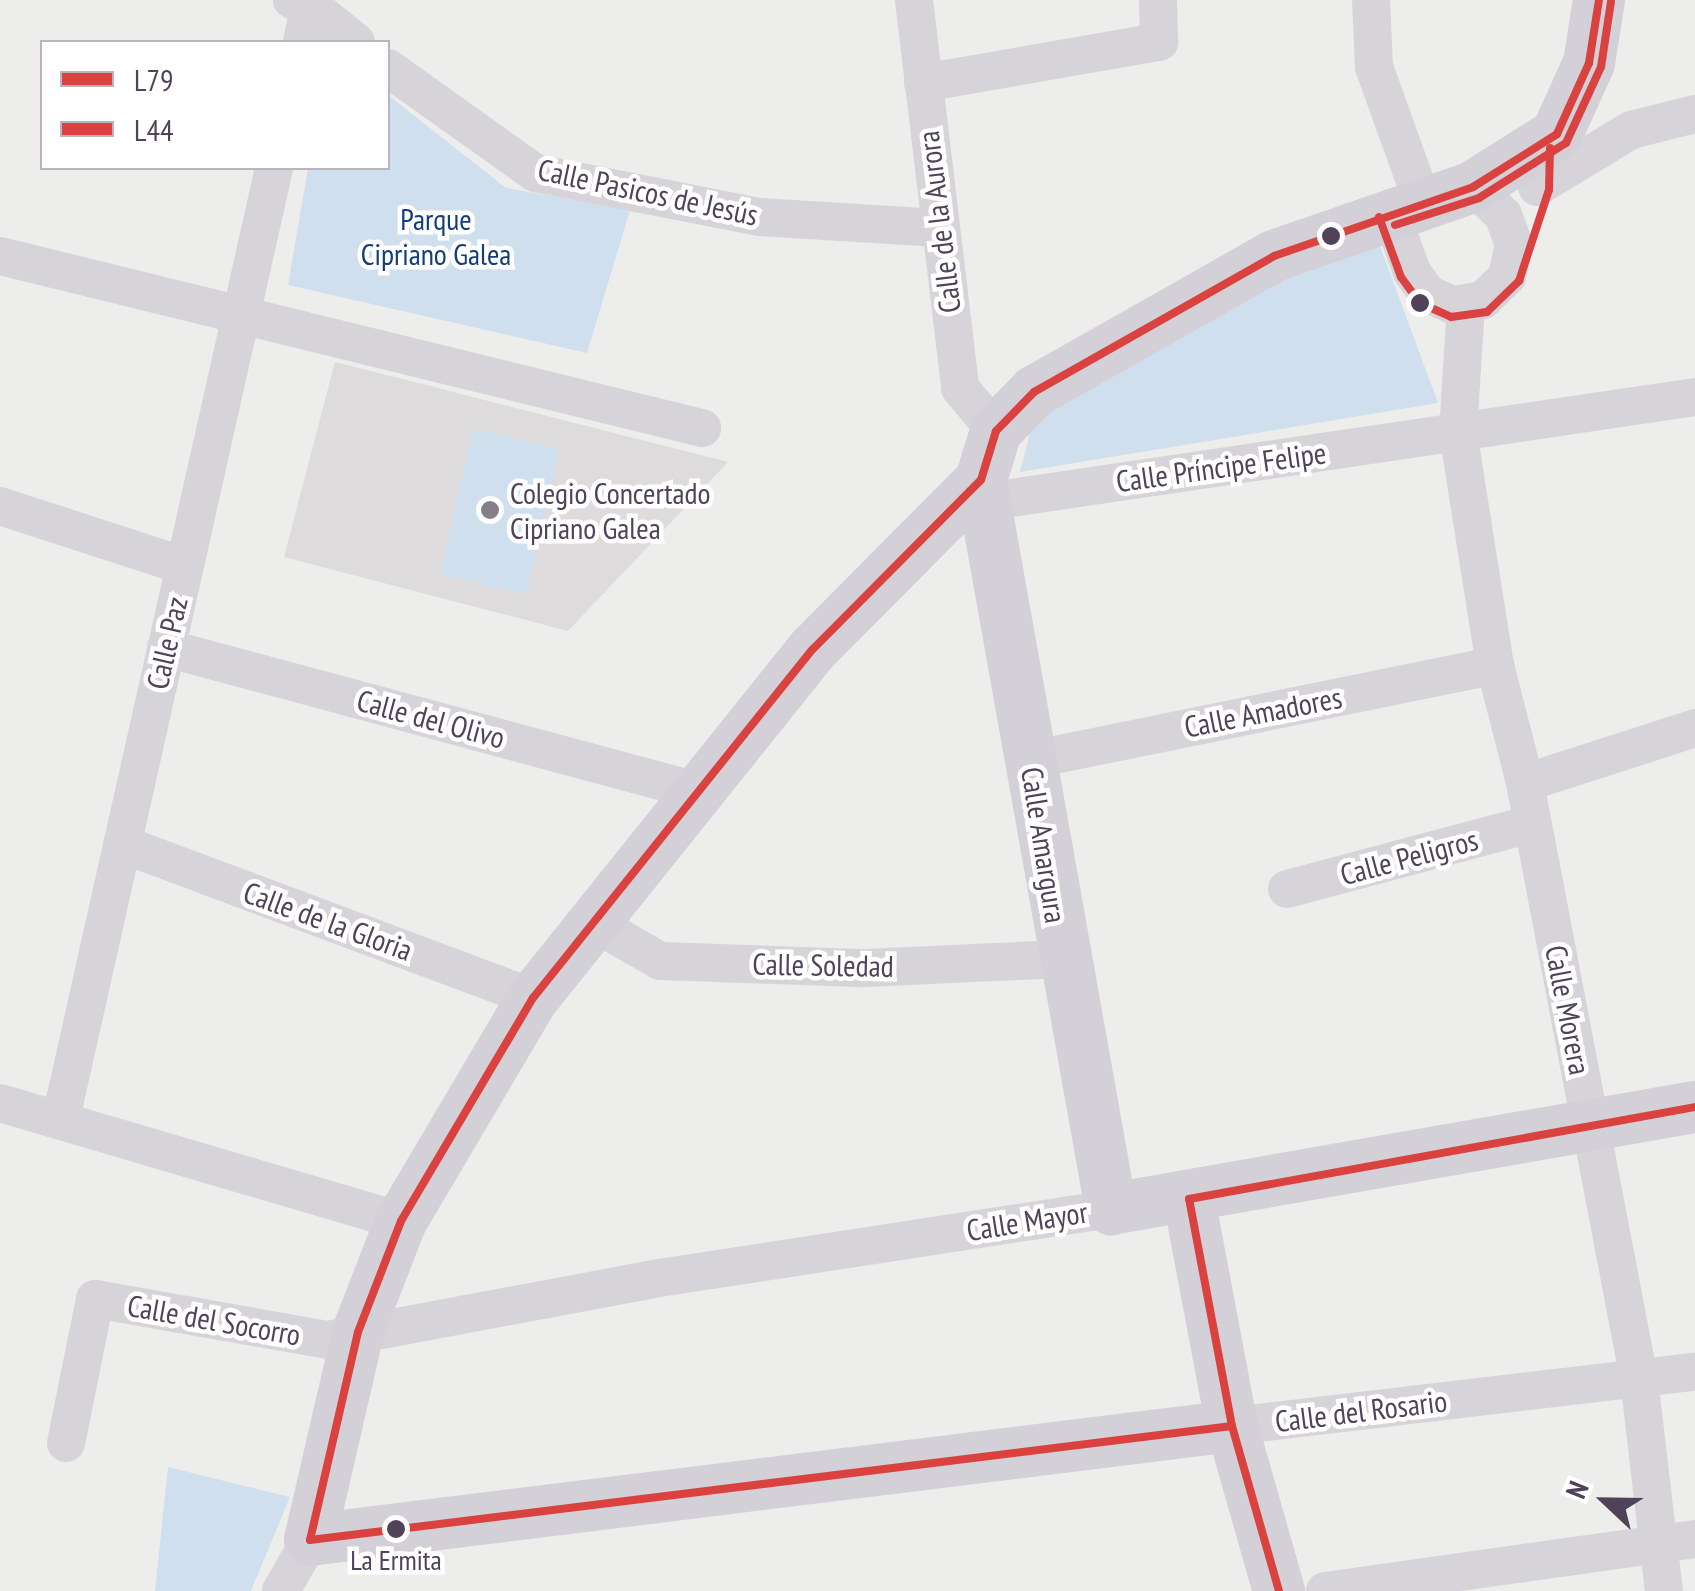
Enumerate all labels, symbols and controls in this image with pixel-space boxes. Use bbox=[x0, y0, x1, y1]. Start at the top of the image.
legend bbox=[40, 40, 390, 170]
text: L79 bbox=[134, 60, 173, 99]
text: L44 bbox=[134, 110, 173, 149]
street label: Calle de la Aurora bbox=[910, 129, 968, 315]
street label: Calle Pasicos de Jesús bbox=[535, 151, 761, 233]
park label: Parque Cipriano Galea bbox=[361, 201, 511, 272]
unlabelled marker bbox=[1321, 226, 1341, 246]
unlabelled marker bbox=[1410, 293, 1430, 313]
street label: Calle Príncipe Felipe bbox=[1114, 434, 1328, 500]
place label: Colegio Concertado Cipriano Galea bbox=[510, 475, 711, 546]
marker: Colegio Concertado Cipriano Galea bbox=[479, 499, 501, 521]
street label: Calle Paz bbox=[139, 593, 195, 693]
street label: Calle Amadores bbox=[1181, 679, 1345, 745]
street label: Calle del Olivo bbox=[353, 682, 509, 756]
street label: Calle Amargura bbox=[1014, 764, 1074, 926]
street label: Calle Peligros bbox=[1336, 821, 1482, 893]
street label: Calle de la Gloria bbox=[239, 874, 417, 968]
street label: Calle Morera bbox=[1538, 942, 1598, 1078]
street label: Calle Soledad bbox=[752, 946, 894, 984]
street label: Calle Mayor bbox=[964, 1194, 1090, 1248]
street label: Calle del Socorro bbox=[125, 1287, 303, 1353]
street label: Calle del Rosario bbox=[1273, 1383, 1449, 1439]
north arrow bbox=[1555, 1451, 1655, 1551]
text: N bbox=[1557, 1476, 1597, 1504]
marker: La Ermita bbox=[386, 1519, 406, 1539]
place label: La Ermita bbox=[350, 1543, 442, 1577]

